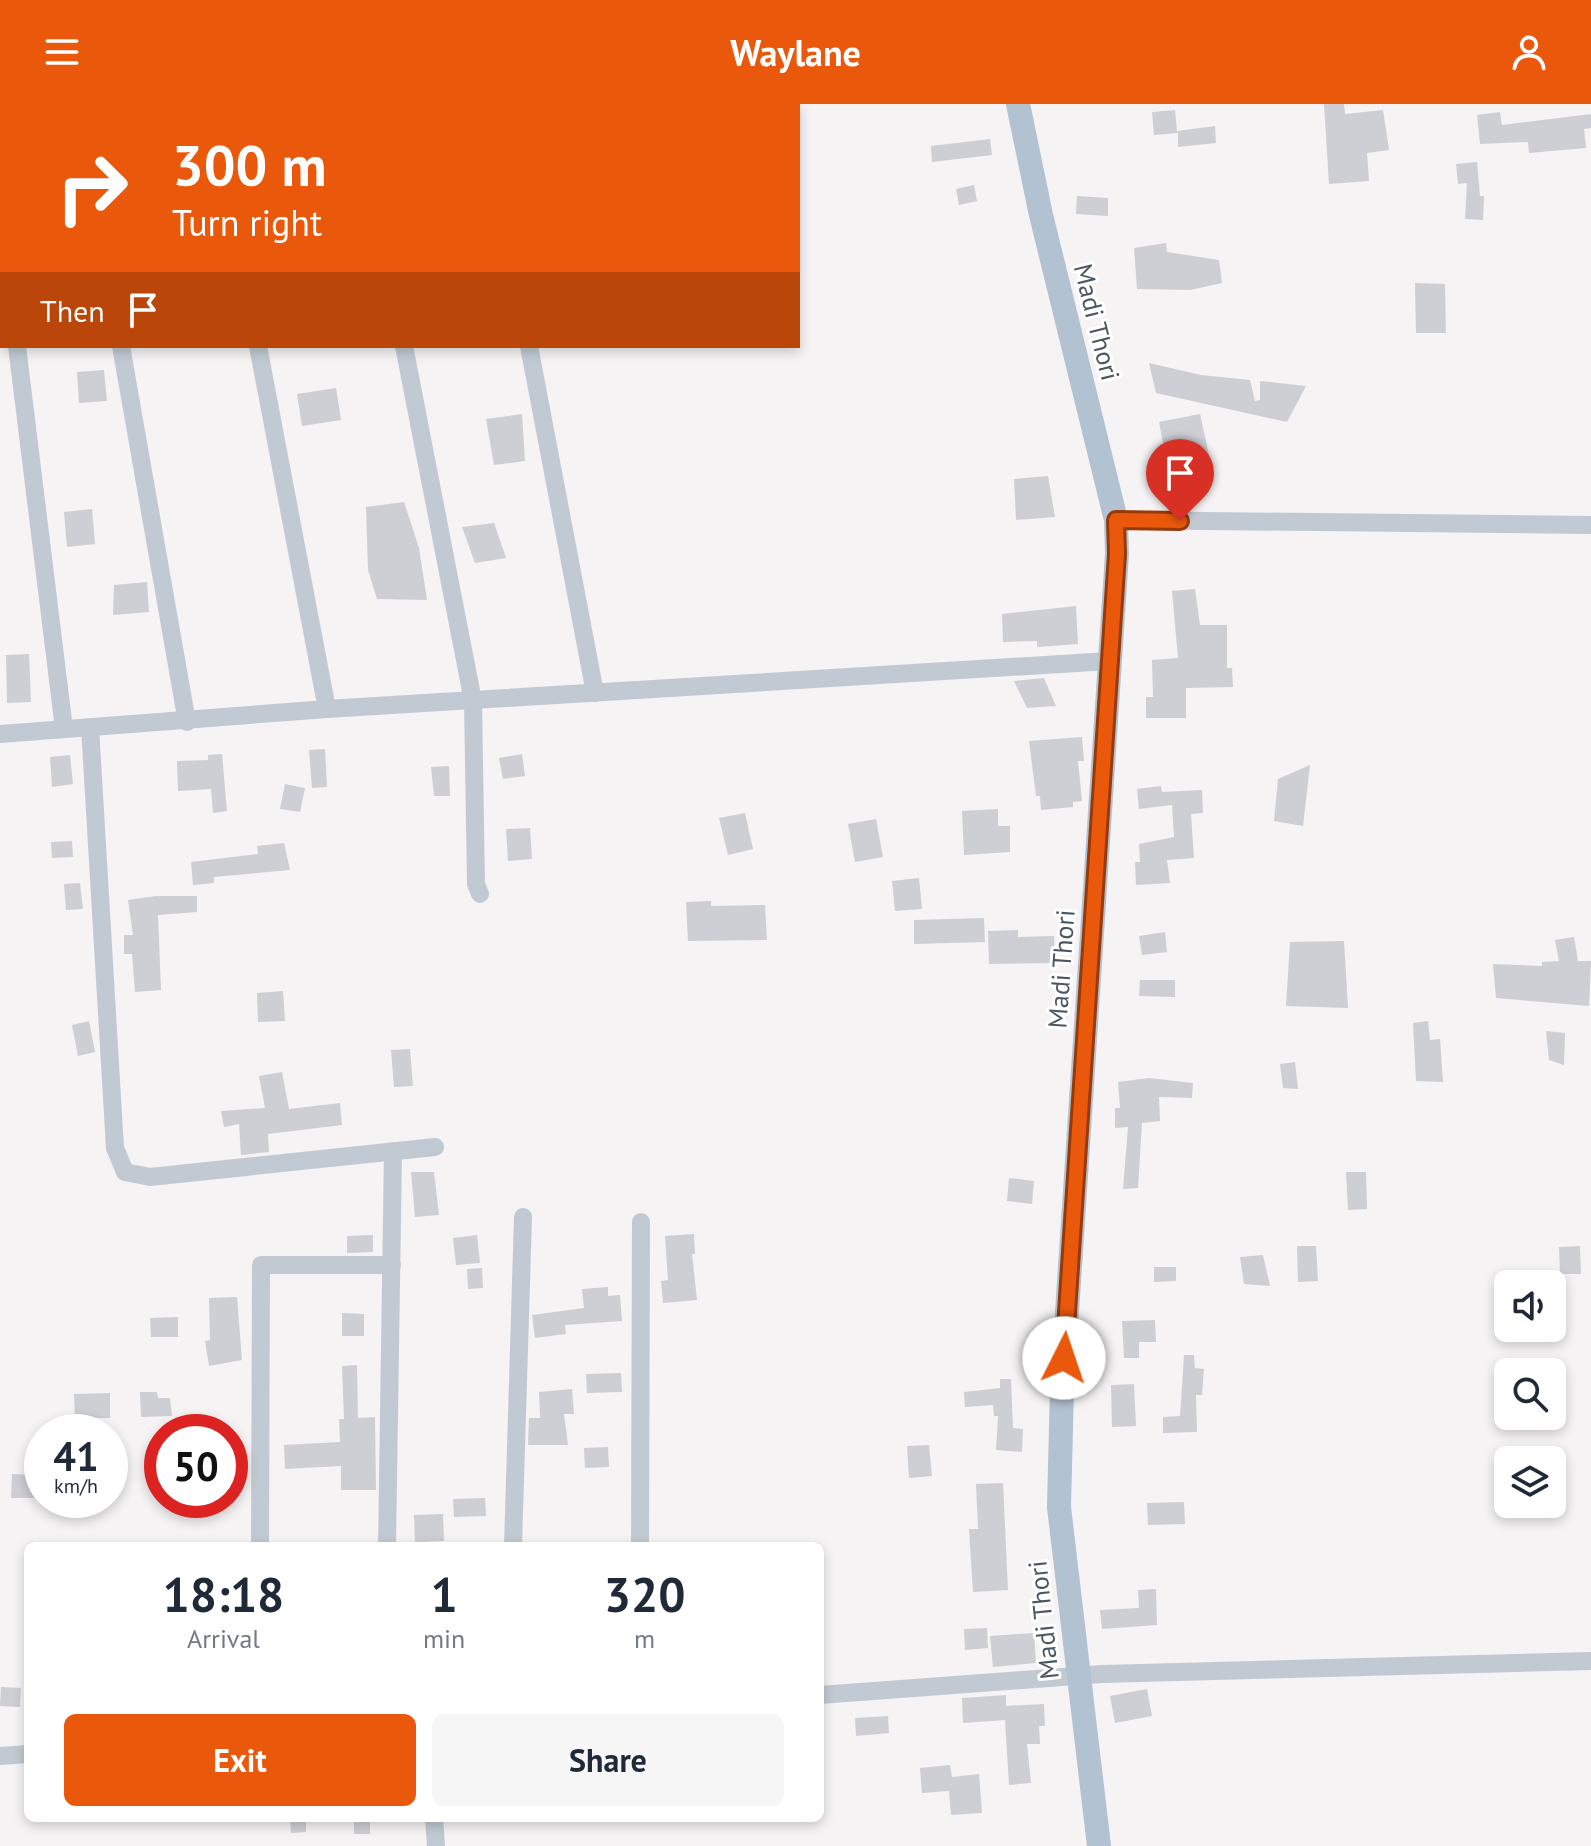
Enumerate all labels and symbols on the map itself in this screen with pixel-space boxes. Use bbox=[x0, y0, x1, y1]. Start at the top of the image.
street label: Madi Thori bbox=[1067, 260, 1127, 384]
pin bbox=[1146, 439, 1214, 521]
street label: Madi Thori bbox=[1040, 909, 1082, 1029]
position arrow bbox=[1022, 1316, 1106, 1400]
speed limit sign: 50 bbox=[144, 1414, 248, 1518]
street label: Madi Thori bbox=[1020, 1559, 1066, 1681]

